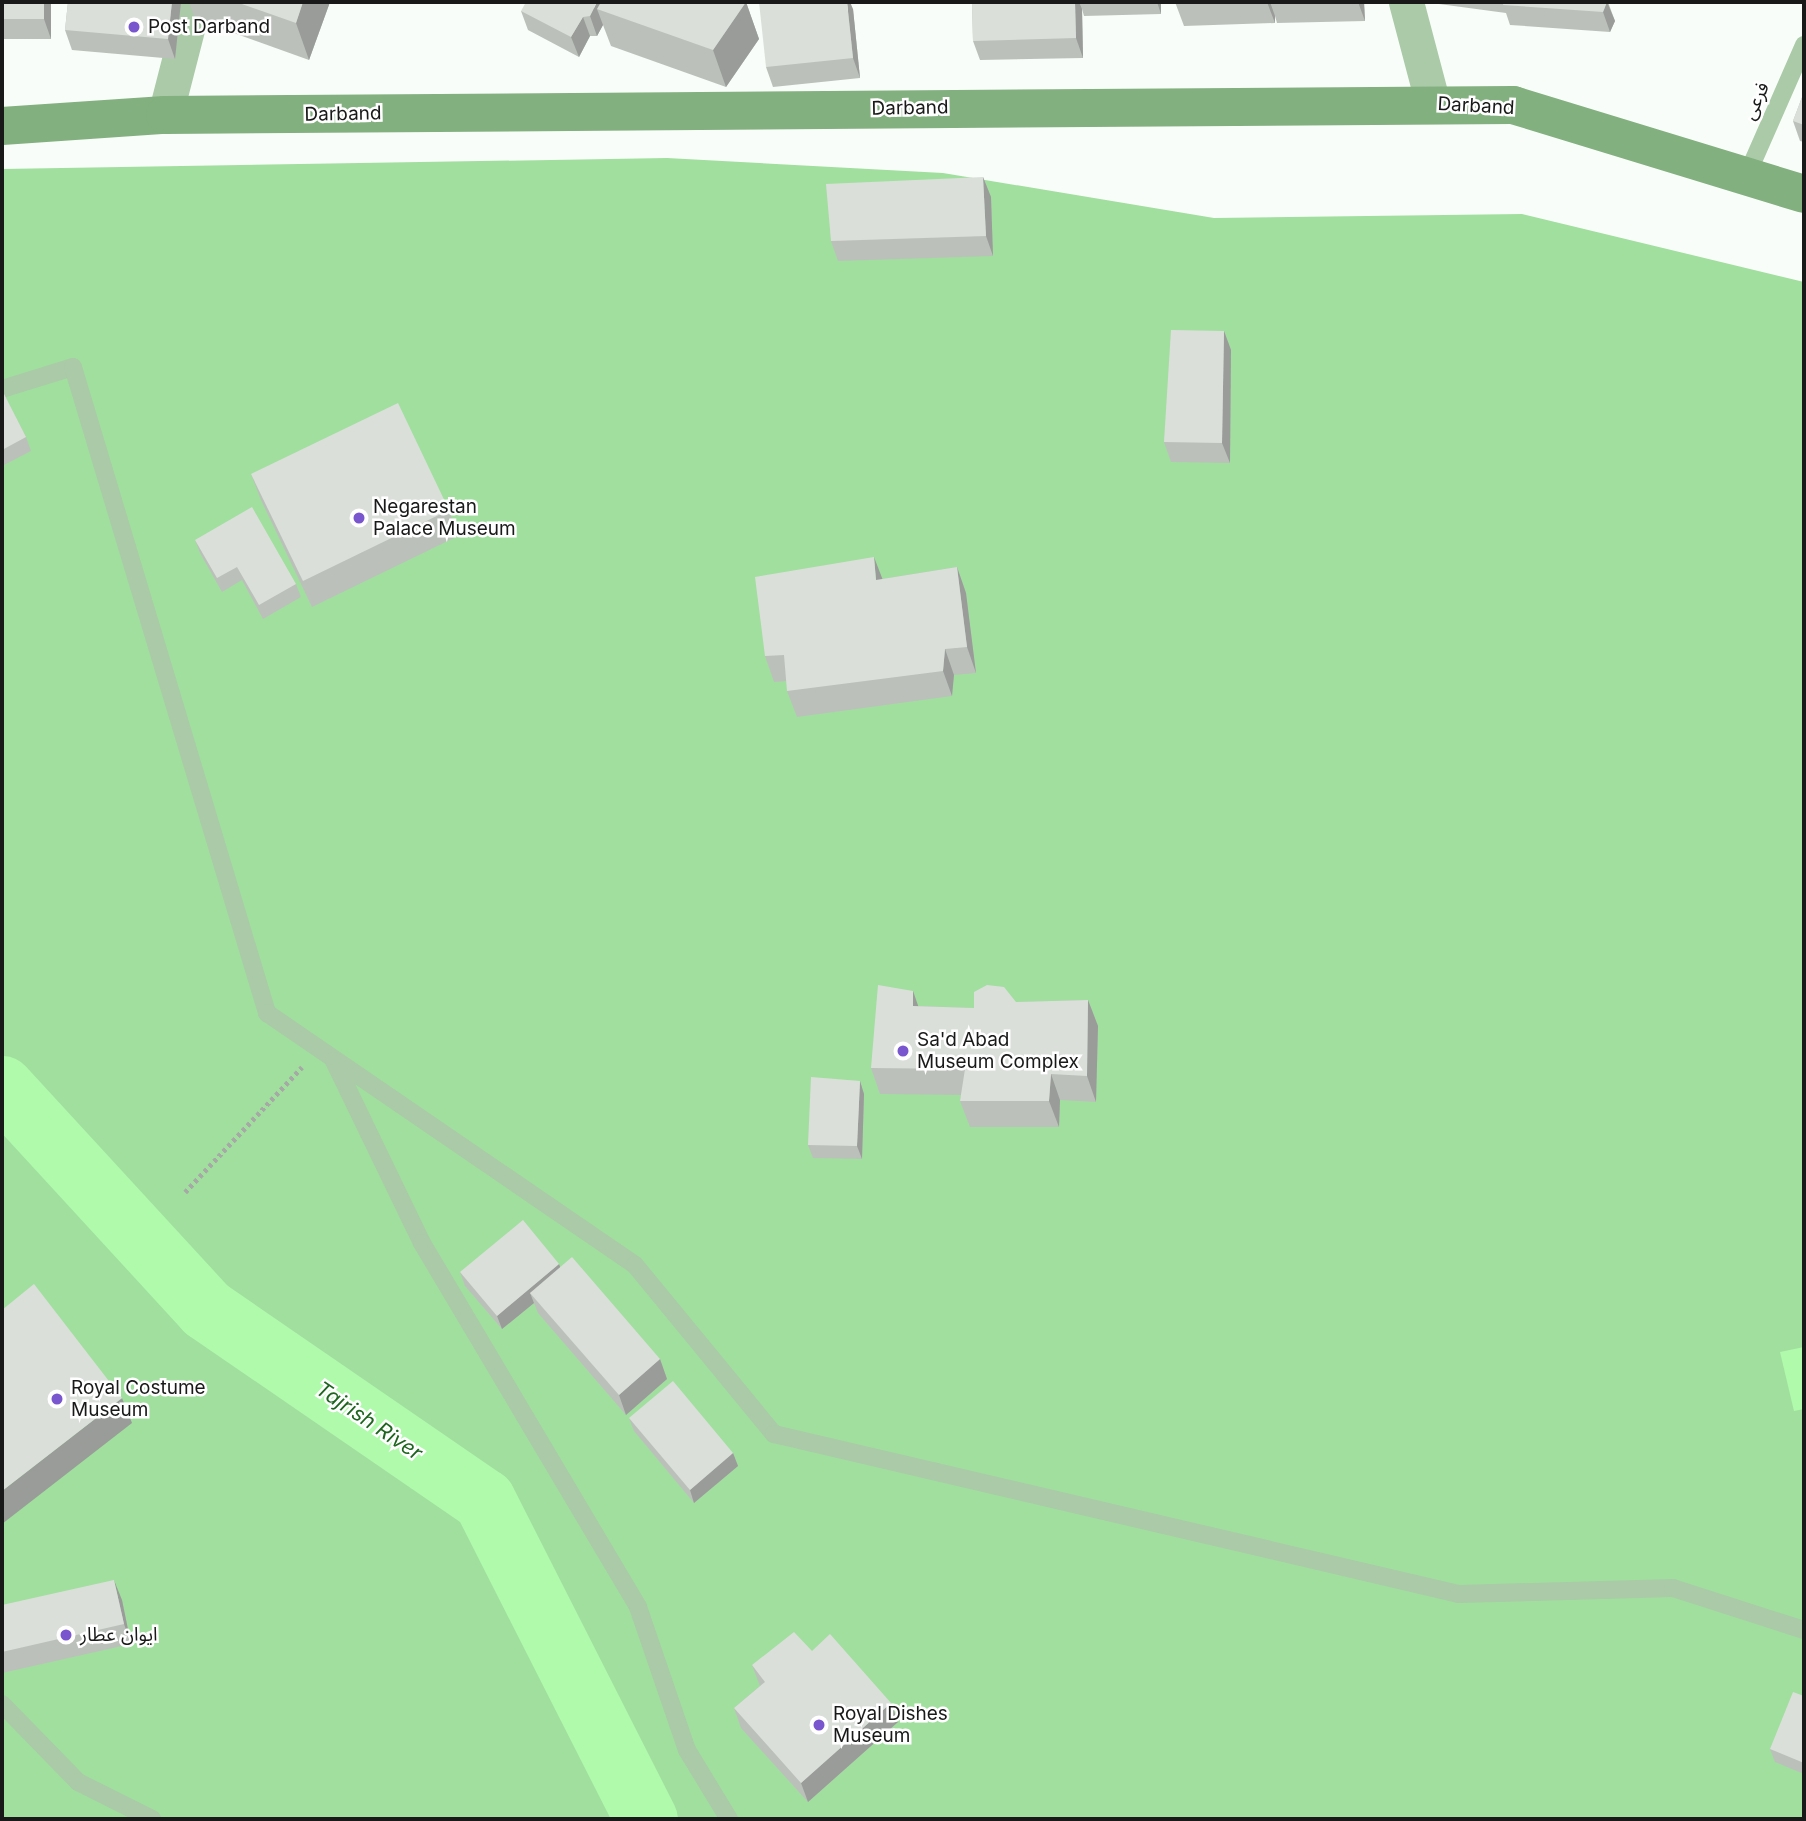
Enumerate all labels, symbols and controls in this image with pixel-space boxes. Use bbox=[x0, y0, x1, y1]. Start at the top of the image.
place label: Post Darband bbox=[148, 16, 270, 38]
marker: Post Darband bbox=[126, 19, 142, 35]
street label: فرعی bbox=[1738, 79, 1774, 123]
street label: Darband bbox=[1437, 93, 1515, 119]
street label: Darband bbox=[871, 96, 949, 120]
street label: Darband bbox=[304, 102, 382, 126]
place label: Negarestan Palace Museum bbox=[373, 496, 516, 540]
marker: Negarestan Palace Museum bbox=[351, 510, 367, 526]
place label: Sa'd Abad Museum Complex bbox=[917, 1029, 1079, 1073]
marker: Sa'd Abad Museum Complex bbox=[895, 1043, 911, 1059]
water label: Tajrish River bbox=[311, 1376, 427, 1466]
place label: Royal Costume Museum bbox=[71, 1377, 206, 1421]
marker: Royal Costume Museum bbox=[49, 1391, 65, 1407]
place label: ایوان عطار bbox=[80, 1624, 158, 1646]
marker: ایوان عطار bbox=[58, 1627, 74, 1643]
place label: Royal Dishes Museum bbox=[833, 1703, 948, 1747]
marker: Royal Dishes Museum bbox=[811, 1717, 827, 1733]

